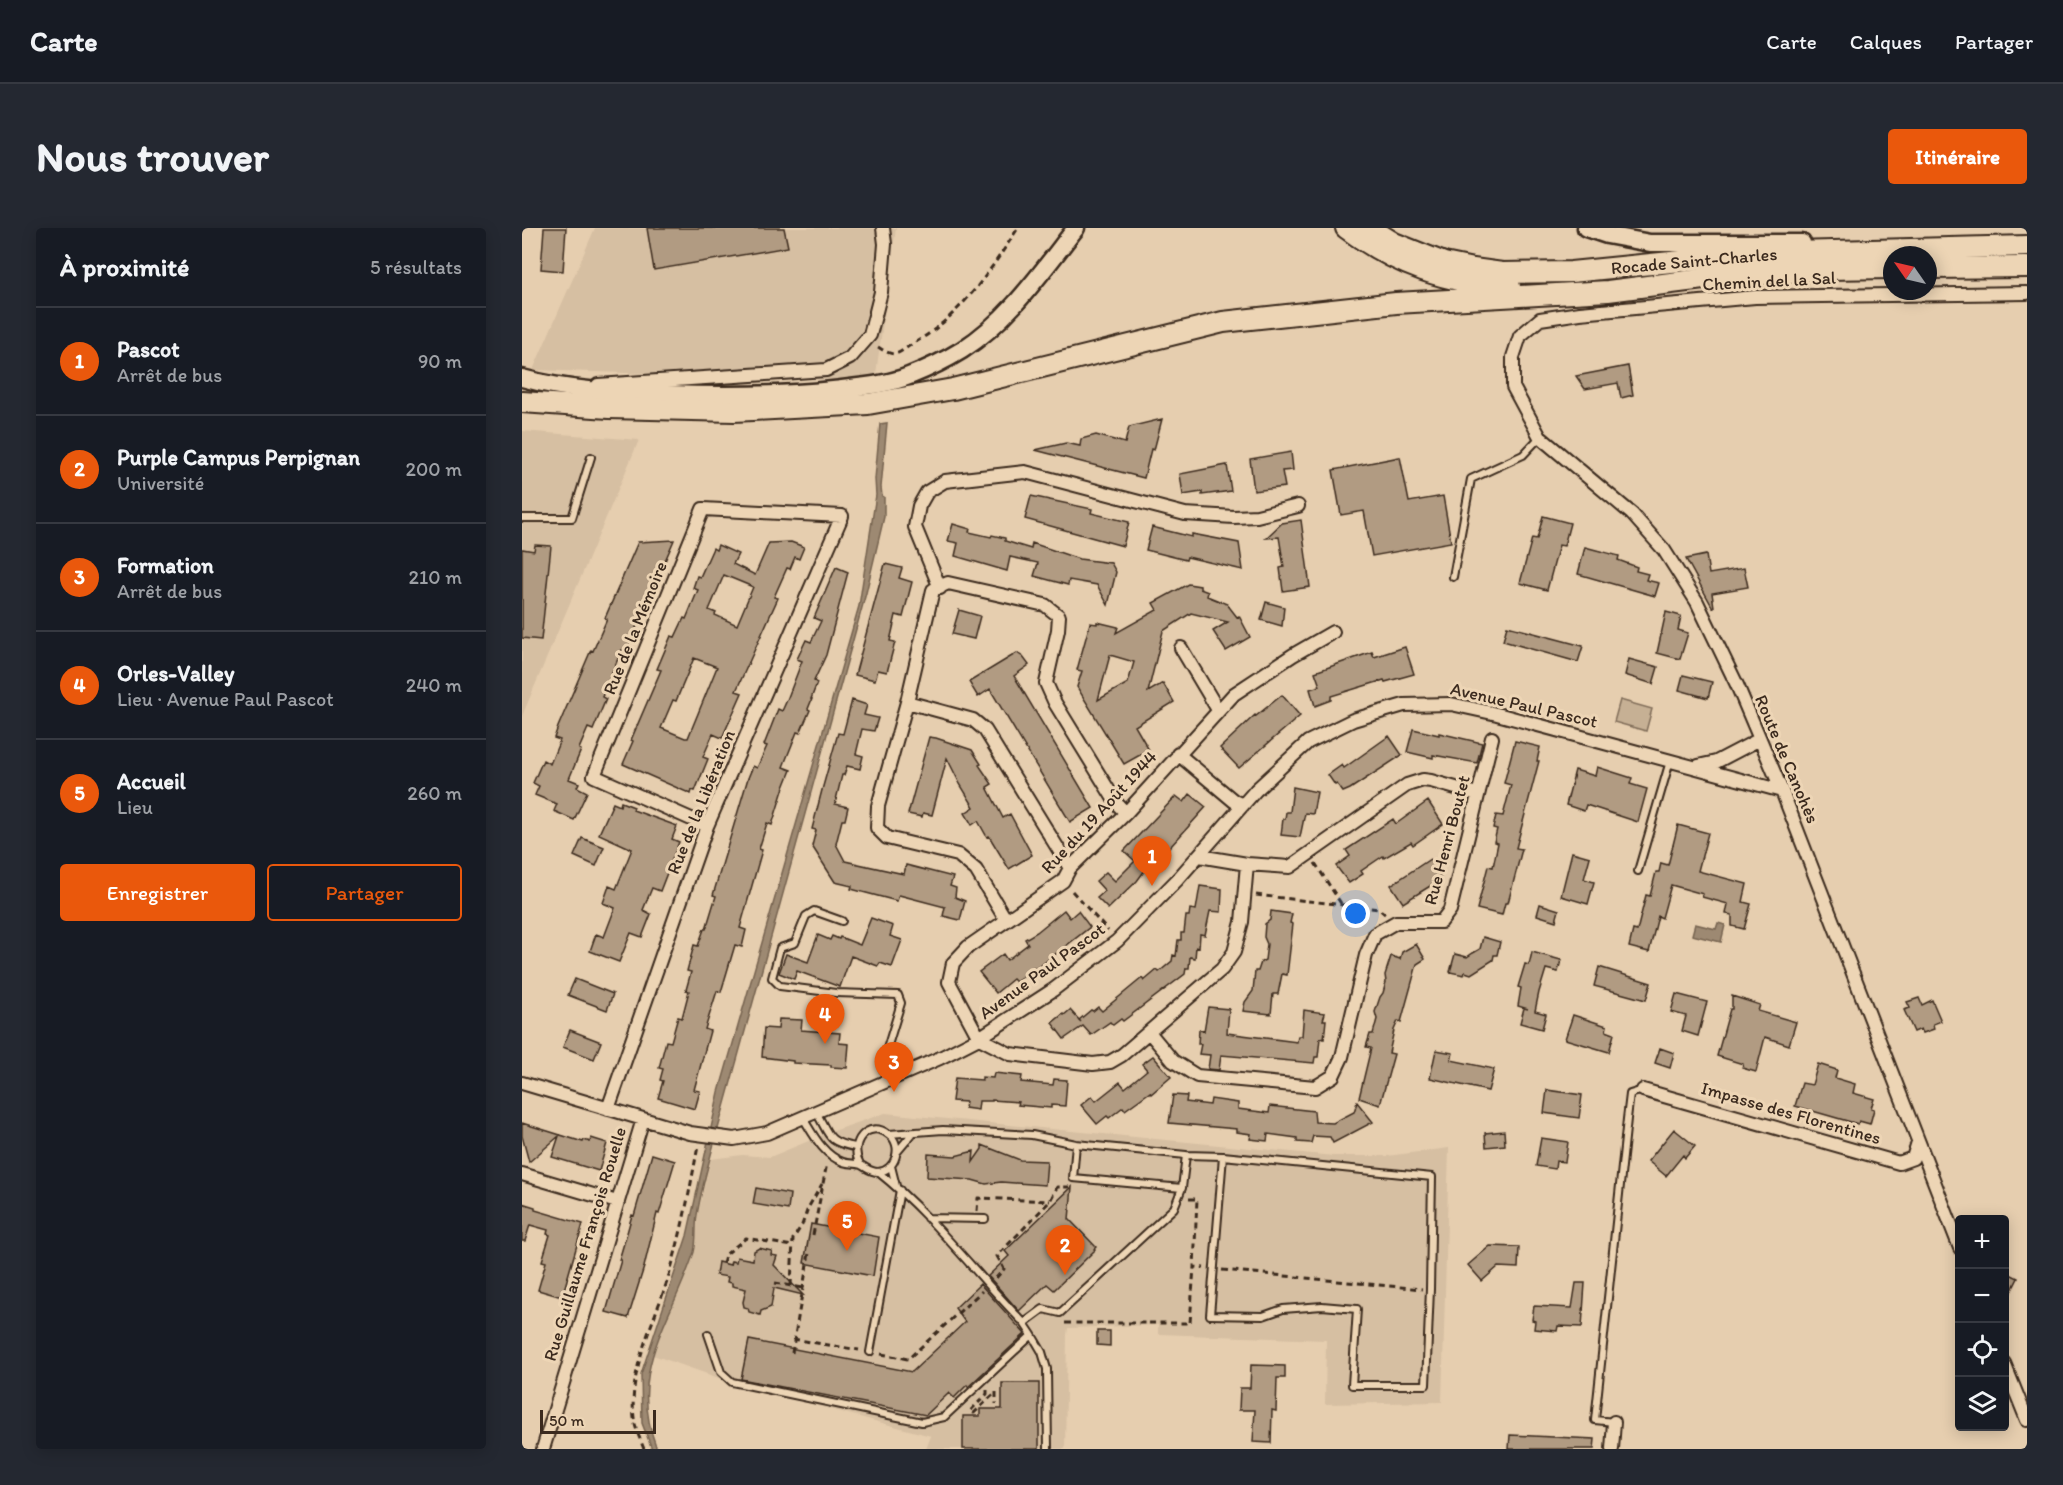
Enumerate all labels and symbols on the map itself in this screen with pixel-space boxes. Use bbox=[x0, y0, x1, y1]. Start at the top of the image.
street label: Rocade Saint-Charles bbox=[1610, 243, 1778, 279]
north arrow bbox=[1883, 246, 1937, 300]
street label: Chemin del la Sal bbox=[1702, 267, 1836, 295]
street label: Rue de la Mémoire bbox=[598, 558, 672, 698]
street label: Avenue Paul Pascot bbox=[1448, 677, 1600, 733]
street label: Route de Canohès bbox=[1750, 691, 1824, 827]
street label: Rue de la Libération bbox=[662, 727, 740, 877]
street label: Rue du 19 Août 1944 bbox=[1037, 746, 1161, 878]
street label: Rue Henri Boutet bbox=[1419, 773, 1475, 907]
pin: 1 bbox=[1132, 836, 1172, 886]
your location bbox=[1341, 899, 1370, 928]
street label: Avenue Paul Pascot bbox=[975, 918, 1109, 1024]
pin: 4 bbox=[806, 994, 844, 1044]
pin: 3 bbox=[874, 1042, 914, 1092]
street label: Impasse des Florentines bbox=[1699, 1077, 1883, 1149]
street label: Rue Guillaume François Rouelle bbox=[539, 1124, 631, 1364]
pin: 5 bbox=[828, 1202, 866, 1251]
pin: 2 bbox=[1046, 1226, 1084, 1275]
scale bar bbox=[540, 1407, 656, 1434]

